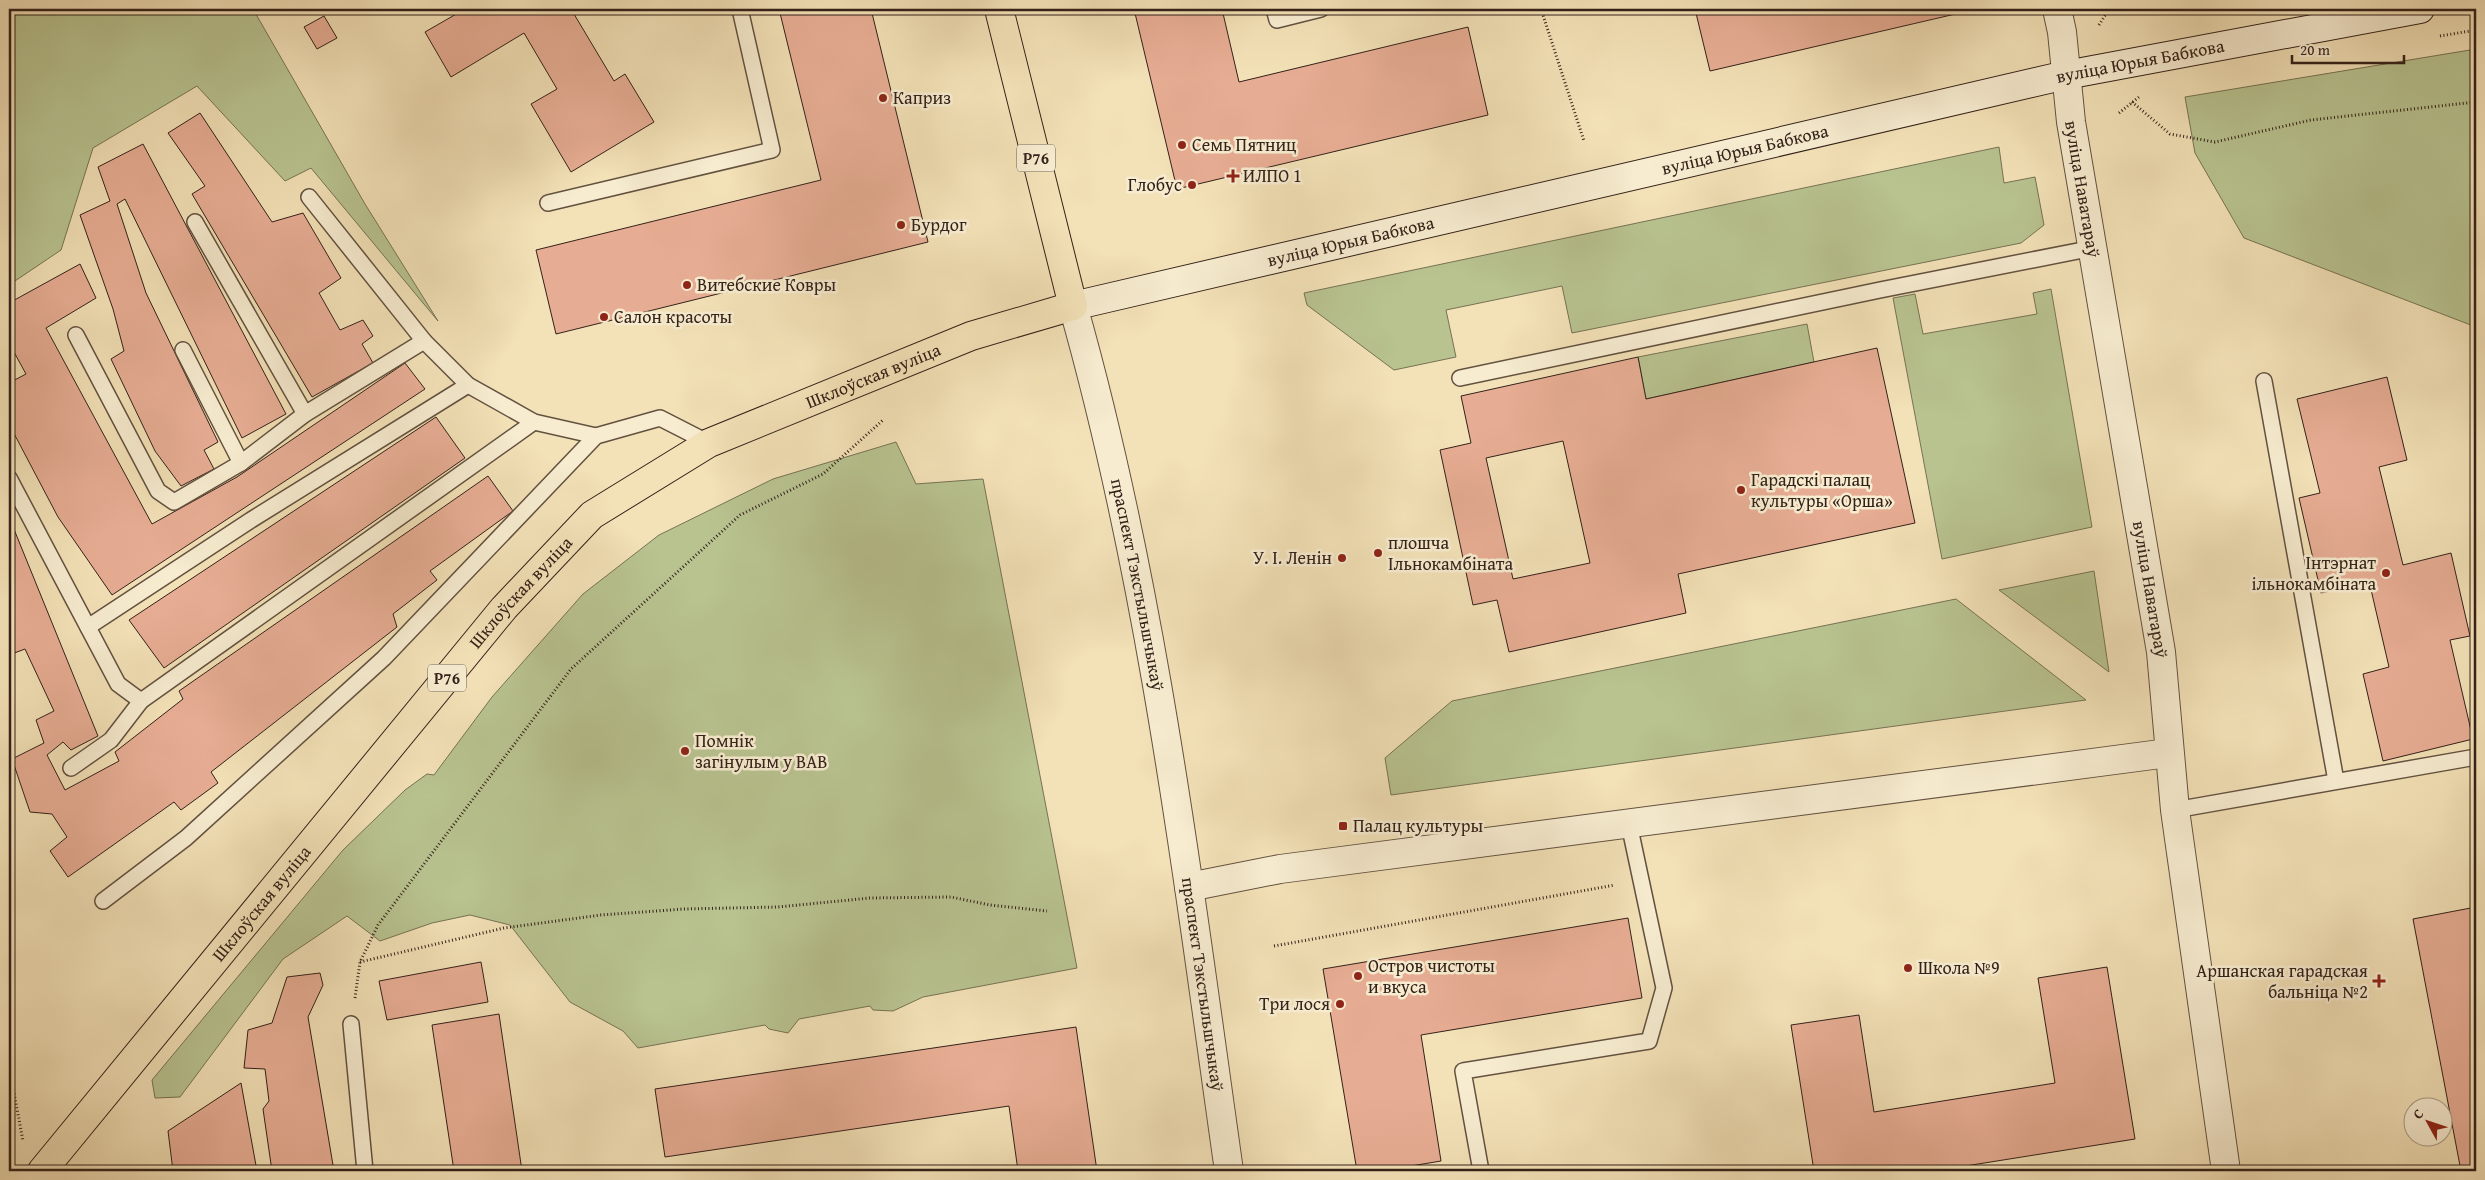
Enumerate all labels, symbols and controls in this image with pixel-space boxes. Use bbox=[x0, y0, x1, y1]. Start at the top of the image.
street label: вуліца Юрыя Бабкова bbox=[2053, 32, 2227, 90]
scale bar bbox=[2292, 32, 2405, 64]
text: 20 m bbox=[2300, 39, 2331, 60]
place label: Каприз bbox=[893, 84, 951, 111]
marker: Каприз bbox=[877, 92, 889, 104]
street label: вуліца Юрыя Бабкова bbox=[1659, 117, 1831, 182]
street label: вуліца Наватараў bbox=[2058, 119, 2108, 259]
place label: Семь Пятниц bbox=[1192, 131, 1296, 158]
marker: Семь Пятниц bbox=[1176, 139, 1188, 151]
road number: Р76 bbox=[1017, 144, 1055, 172]
place label: ИЛПО 1 bbox=[1243, 162, 1302, 189]
marker: ИЛПО 1 bbox=[1227, 170, 1239, 182]
place label: Глобус bbox=[1128, 171, 1182, 198]
marker: Глобус bbox=[1186, 179, 1198, 191]
street label: вуліца Юрыя Бабкова bbox=[1264, 208, 1437, 273]
place label: Бурдог bbox=[911, 211, 967, 238]
marker: Бурдог bbox=[895, 219, 907, 231]
place label: Витебские Ковры bbox=[697, 271, 837, 298]
marker: Витебские Ковры bbox=[681, 279, 693, 291]
place label: Салон красоты bbox=[614, 303, 732, 330]
marker: Салон красоты bbox=[598, 311, 610, 323]
street label: Шклоўская вуліца bbox=[801, 336, 945, 415]
place label: Гарадскі палац культуры «Орша» bbox=[1751, 466, 1893, 514]
street label: праспект Тэкстыльшчыкаў bbox=[1104, 476, 1172, 693]
marker: Гарадскі палац культуры «Орша» bbox=[1735, 484, 1747, 496]
street label: вуліца Наватараў bbox=[2126, 519, 2175, 659]
street label: Шклоўская вуліца bbox=[462, 529, 579, 654]
place label: плошча Ільнокамбіната bbox=[1388, 529, 1513, 577]
place label: У. І. Ленін bbox=[1253, 544, 1332, 571]
marker: плошча Ільнокамбіната bbox=[1372, 547, 1384, 559]
place label: Інтэрнат ільнокамбіната bbox=[2252, 549, 2376, 597]
marker: У. І. Ленін bbox=[1336, 552, 1348, 564]
marker: Інтэрнат ільнокамбіната bbox=[2380, 567, 2392, 579]
road number: Р76 bbox=[428, 664, 466, 691]
place label: Помнік загінулым у ВАВ bbox=[695, 727, 827, 775]
marker: Помнік загінулым у ВАВ bbox=[679, 745, 691, 757]
place label: Палац культуры bbox=[1353, 812, 1483, 839]
marker: Палац культуры bbox=[1337, 820, 1349, 832]
street label: Шклоўская вуліца bbox=[205, 839, 317, 967]
street label: праспект Тэкстыльшчыкаў bbox=[1175, 875, 1232, 1093]
place label: Остров чистоты и вкуса bbox=[1368, 952, 1495, 1000]
place label: Школа №9 bbox=[1918, 954, 2000, 981]
place label: Аршанская гарадская бальніца №2 bbox=[2196, 957, 2368, 1005]
marker: Школа №9 bbox=[1902, 962, 1914, 974]
marker: Остров чистоты и вкуса bbox=[1352, 970, 1364, 982]
marker: Аршанская гарадская бальніца №2 bbox=[2372, 974, 2386, 988]
place label: Три лося bbox=[1259, 990, 1330, 1017]
marker: Три лося bbox=[1334, 998, 1346, 1010]
north arrow bbox=[2402, 1098, 2452, 1148]
text: С bbox=[2408, 1104, 2428, 1123]

